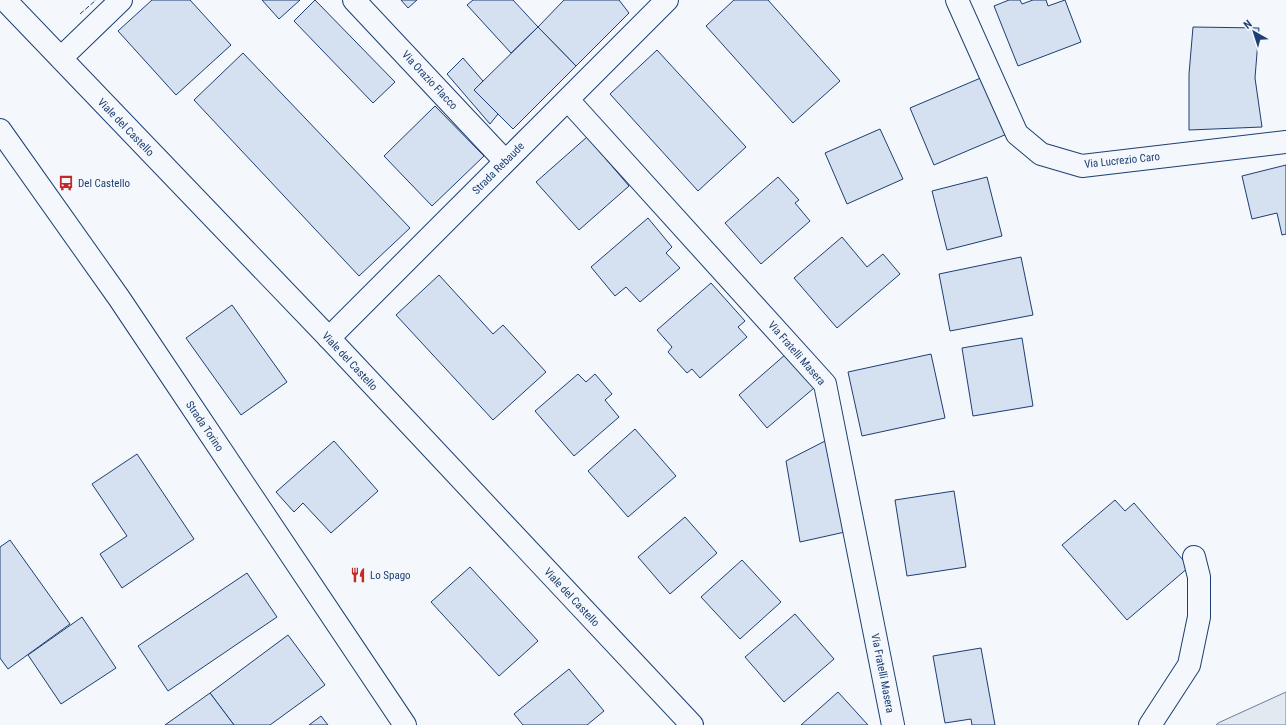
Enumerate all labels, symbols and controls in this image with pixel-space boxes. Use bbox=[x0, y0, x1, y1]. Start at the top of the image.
north arrow bbox=[1234, 12, 1274, 52]
text: N bbox=[1241, 17, 1255, 32]
street label: Via Orazio Flacco bbox=[399, 48, 461, 113]
street label: Viale del Castello bbox=[95, 96, 157, 159]
street label: Strada Rebaude bbox=[470, 140, 527, 197]
street label: Via Lucrezio Caro bbox=[1084, 150, 1161, 171]
bus stop icon: Del Castello bbox=[57, 174, 75, 192]
place label: Del Castello bbox=[78, 177, 130, 190]
street label: Via Fratelli Masera bbox=[765, 319, 828, 388]
street label: Viale del Castello bbox=[319, 329, 380, 394]
street label: Strada Torino bbox=[183, 399, 226, 454]
street label: Viale del Castello bbox=[541, 565, 602, 630]
restaurant icon: Lo Spago bbox=[349, 566, 367, 584]
place label: Lo Spago bbox=[370, 569, 411, 582]
street label: Via Fratelli Masera bbox=[868, 632, 897, 714]

